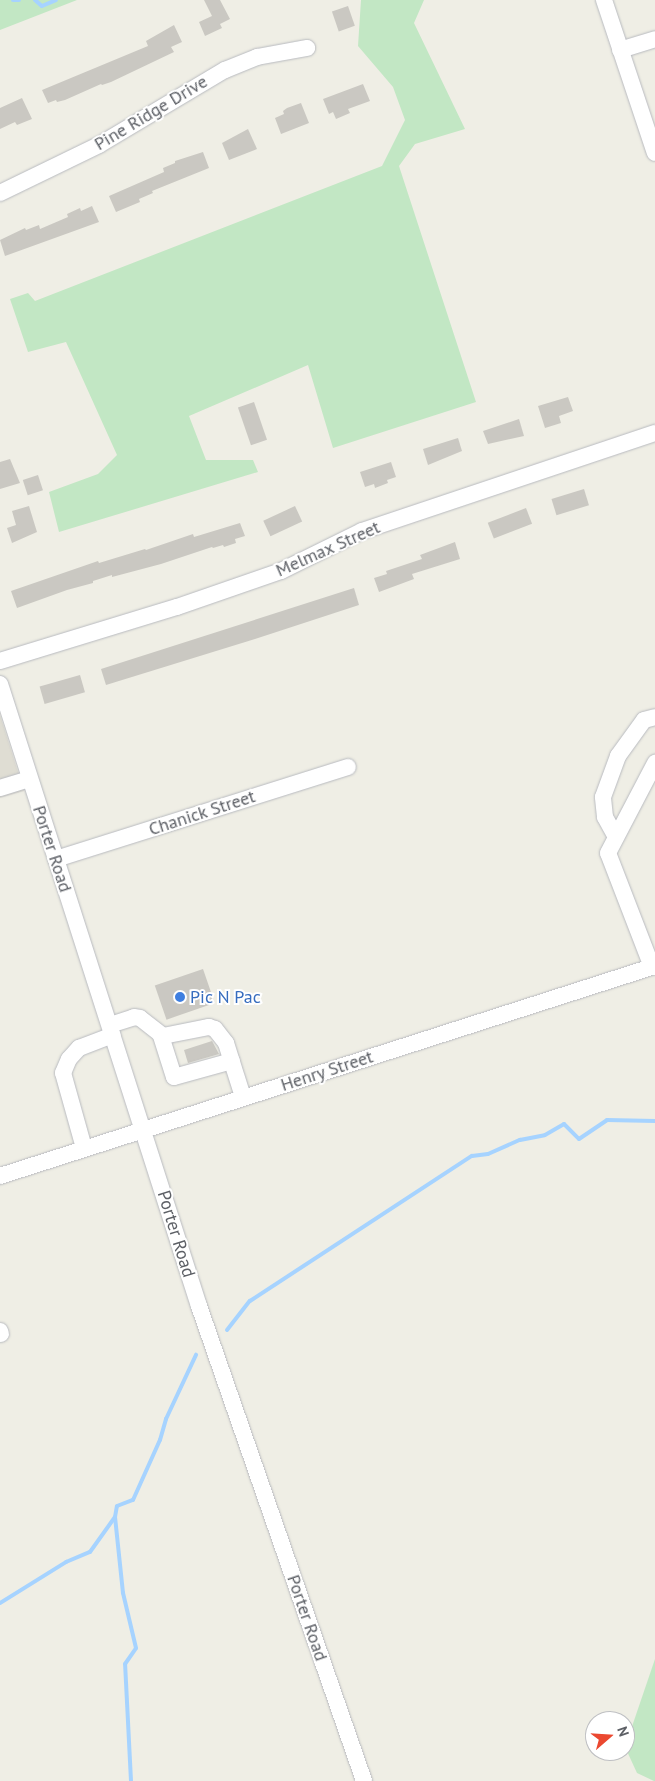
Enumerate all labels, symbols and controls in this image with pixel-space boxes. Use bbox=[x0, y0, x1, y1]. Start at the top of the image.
street label: Pine Ridge Drive bbox=[91, 71, 211, 155]
street label: Melmax Street bbox=[272, 516, 384, 582]
street label: Chanick Street bbox=[146, 786, 258, 840]
street label: Porter Road bbox=[28, 803, 76, 895]
place label: Pic N Pac bbox=[190, 986, 261, 1008]
marker: Pic N Pac bbox=[174, 991, 186, 1003]
street label: Henry Street bbox=[278, 1046, 376, 1096]
street label: Porter Road bbox=[153, 1188, 199, 1280]
street label: Porter Road bbox=[282, 1572, 332, 1664]
north arrow bbox=[585, 1711, 635, 1761]
text: N bbox=[613, 1724, 633, 1739]

